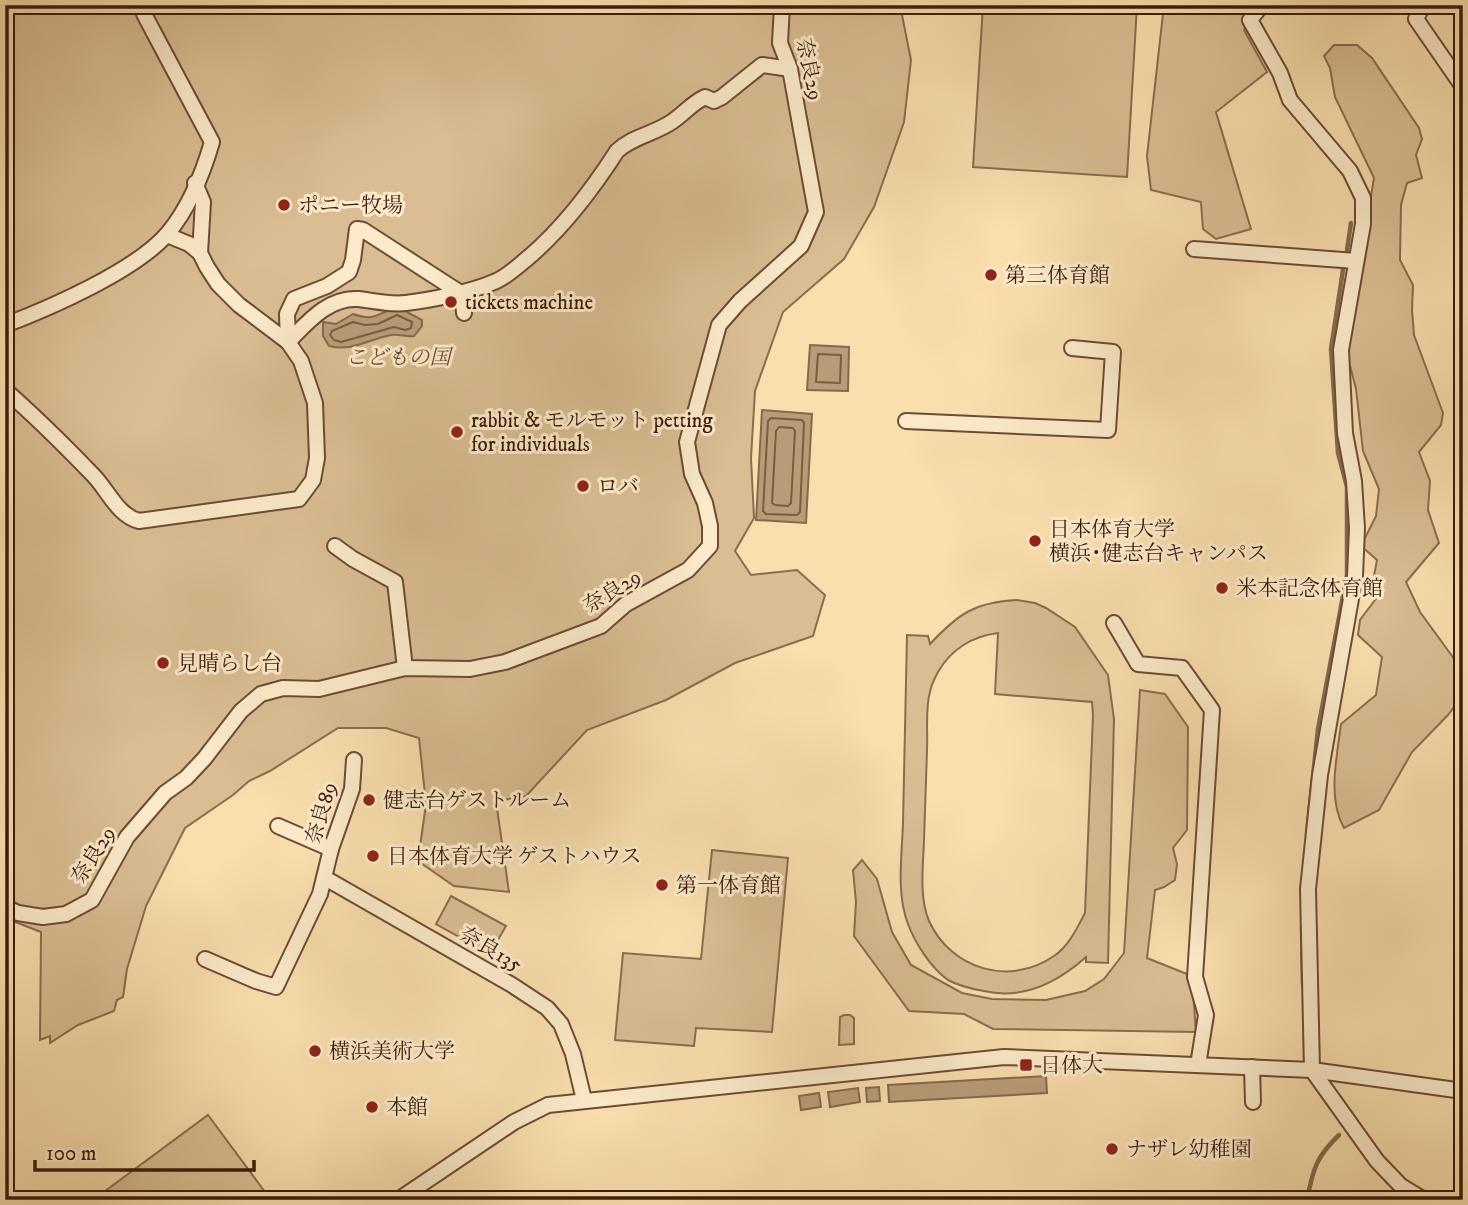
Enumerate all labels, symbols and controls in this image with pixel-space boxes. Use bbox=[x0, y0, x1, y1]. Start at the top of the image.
street label: 奈良29 bbox=[790, 36, 828, 103]
place label: ポニー牧場 bbox=[298, 193, 403, 219]
marker: ポニー牧場 bbox=[276, 197, 292, 213]
place label: 第三体育館 bbox=[1005, 263, 1110, 289]
marker: 第三体育館 bbox=[983, 267, 999, 283]
place label: tickets machine bbox=[465, 290, 593, 316]
marker: tickets machine bbox=[443, 294, 459, 310]
park label: こどもの国 bbox=[346, 345, 453, 371]
place label: rabbit & モルモット petting for individuals bbox=[471, 408, 714, 458]
marker: rabbit & モルモット petting for individuals bbox=[449, 424, 465, 440]
place label: ロバ bbox=[597, 474, 639, 500]
marker: ロバ bbox=[575, 478, 591, 494]
place label: 日本体育大学 横浜･健志台キャンパス bbox=[1049, 517, 1268, 567]
marker: 日本体育大学 横浜･健志台キャンパス bbox=[1027, 533, 1043, 549]
street label: 奈良29 bbox=[579, 564, 646, 620]
place label: 米本記念体育館 bbox=[1236, 576, 1383, 602]
marker: 米本記念体育館 bbox=[1214, 580, 1230, 596]
place label: 見晴らし台 bbox=[177, 651, 282, 677]
marker: 見晴らし台 bbox=[155, 655, 171, 671]
street label: 奈良89 bbox=[301, 779, 343, 847]
place label: 健志台ゲストルーム bbox=[383, 788, 571, 814]
marker: 健志台ゲストルーム bbox=[361, 792, 377, 808]
street label: 奈良29 bbox=[66, 822, 122, 889]
place label: 日本体育大学 ゲストハウス bbox=[387, 844, 642, 870]
marker: 日本体育大学 ゲストハウス bbox=[365, 848, 381, 864]
place label: 第一体育館 bbox=[676, 873, 781, 899]
marker: 第一体育館 bbox=[654, 877, 670, 893]
street label: 奈良135 bbox=[455, 922, 526, 978]
place label: 横浜美術大学 bbox=[329, 1039, 455, 1065]
marker: 横浜美術大学 bbox=[307, 1043, 323, 1059]
place label: 日体大 bbox=[1040, 1053, 1103, 1079]
marker: 日体大 bbox=[1018, 1057, 1034, 1073]
place label: 本館 bbox=[386, 1095, 428, 1121]
marker: 本館 bbox=[364, 1099, 380, 1115]
scale bar bbox=[35, 1128, 254, 1172]
place label: ナザレ幼稚園 bbox=[1126, 1137, 1252, 1163]
text: 100 m bbox=[46, 1141, 97, 1167]
marker: ナザレ幼稚園 bbox=[1104, 1141, 1120, 1157]

